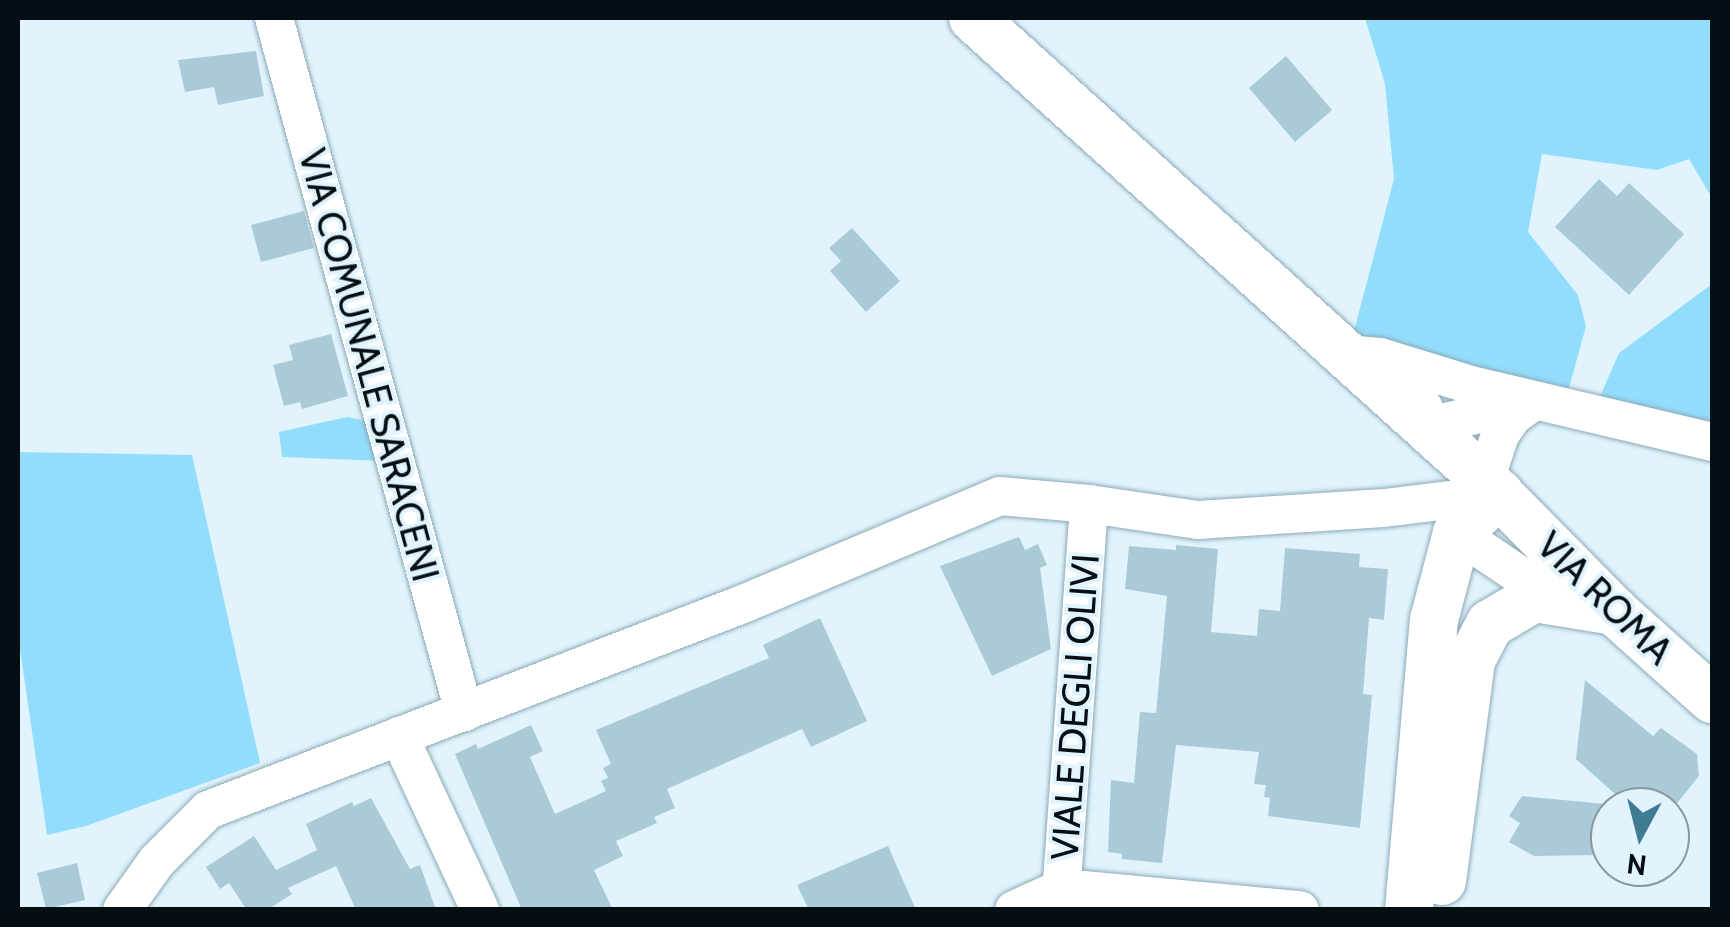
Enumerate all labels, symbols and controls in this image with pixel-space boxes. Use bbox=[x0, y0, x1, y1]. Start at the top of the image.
street label: VIA COMUNALE SARACENI bbox=[289, 144, 449, 586]
street label: VIA ROMA bbox=[1528, 522, 1682, 674]
street label: VIALE DEGLI OLIVI bbox=[1042, 552, 1108, 862]
north arrow bbox=[1590, 787, 1690, 887]
text: N bbox=[1625, 847, 1648, 883]

